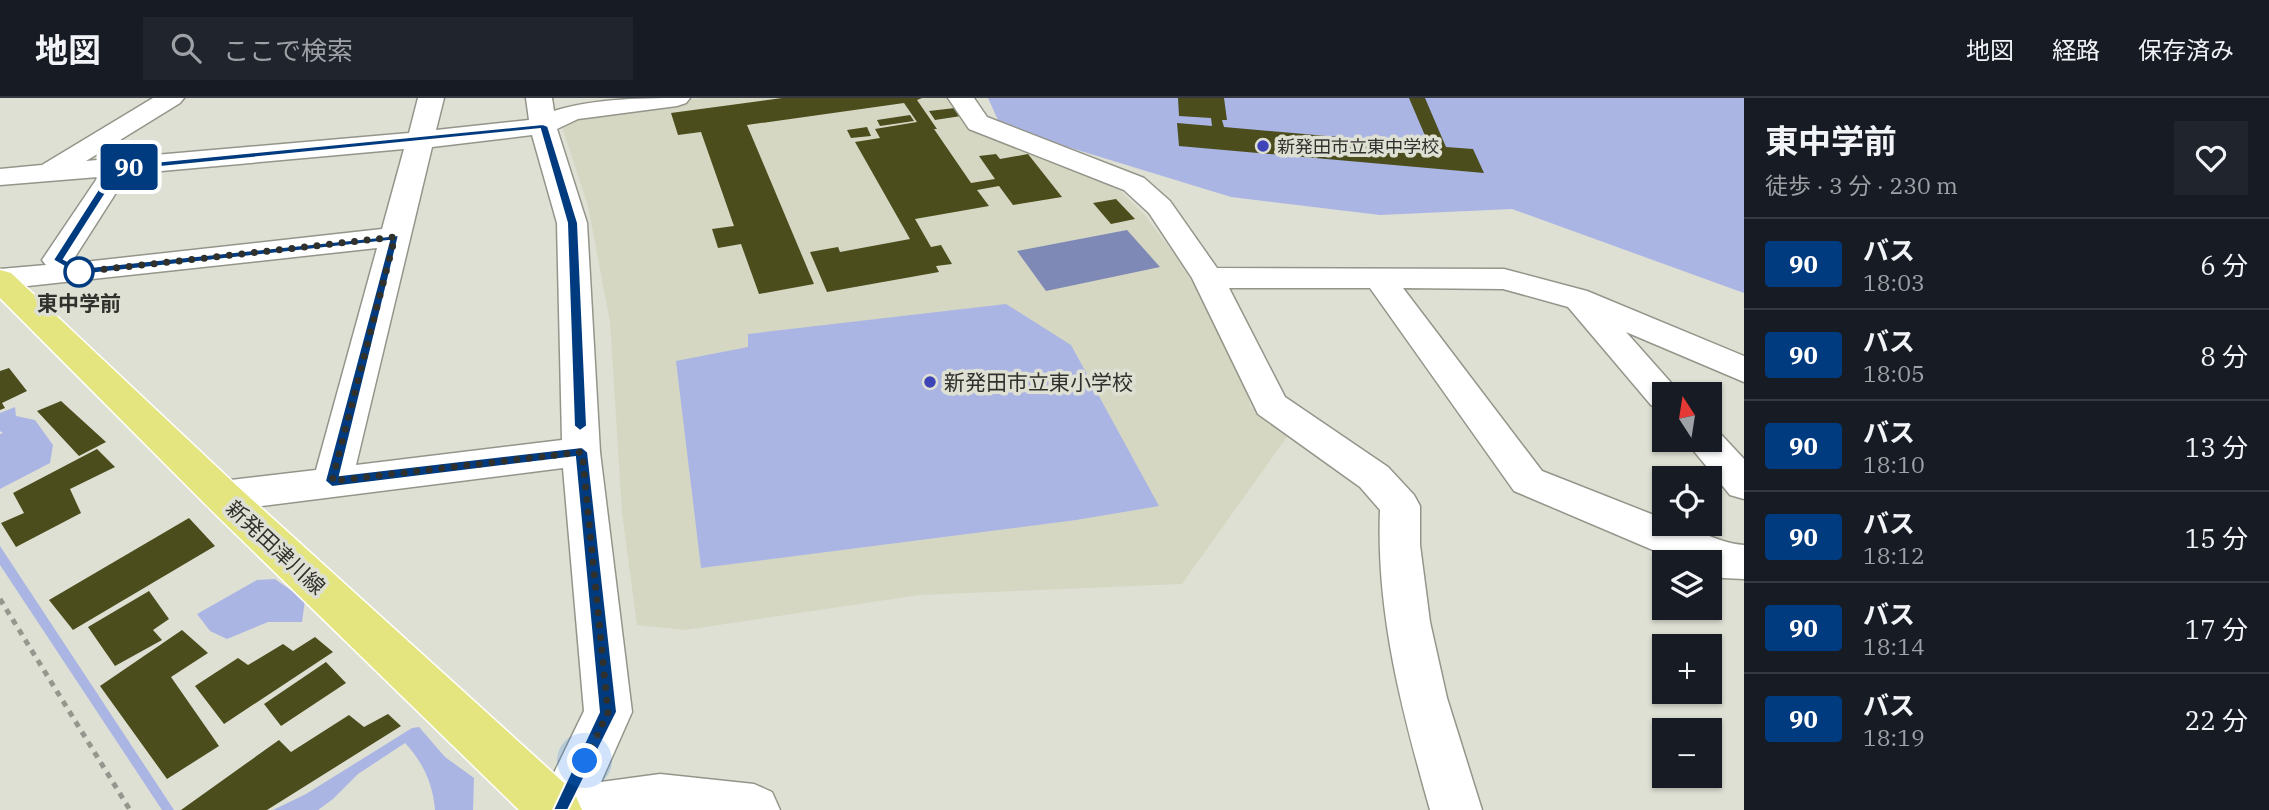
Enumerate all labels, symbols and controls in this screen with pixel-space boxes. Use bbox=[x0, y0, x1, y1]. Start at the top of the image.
search box bbox=[143, 17, 633, 80]
text: 地図 bbox=[35, 28, 101, 71]
icon: search bbox=[167, 29, 205, 67]
text: ここで検索 bbox=[223, 33, 353, 67]
text: 地図 bbox=[1966, 34, 2014, 66]
text: 経路 bbox=[2052, 34, 2100, 66]
text: 保存済み bbox=[2138, 34, 2234, 66]
text: 東中学前 bbox=[1765, 119, 1897, 162]
button: heart bbox=[2174, 121, 2248, 195]
place label: 新発田市立東中学校 bbox=[1277, 135, 1439, 158]
marker: 新発田市立東中学校 bbox=[1255, 138, 1271, 154]
line badge: 90 bbox=[97, 144, 160, 190]
text: 90 bbox=[115, 151, 143, 183]
text: 徒歩 · 3 分 · 230 m bbox=[1765, 170, 1958, 200]
text: バス bbox=[1863, 233, 1915, 267]
text: 90 bbox=[1789, 248, 1818, 280]
text: 6 分 bbox=[2200, 248, 2248, 282]
marker: 東中学前 bbox=[64, 257, 94, 287]
text: 18:03 bbox=[1863, 267, 1925, 297]
place label: 東中学前 bbox=[37, 289, 121, 317]
text: バス bbox=[1863, 324, 1915, 358]
text: 90 bbox=[1789, 339, 1818, 371]
text: 8 分 bbox=[2200, 339, 2248, 373]
text: 18:05 bbox=[1863, 358, 1925, 388]
place label: 新発田市立東小学校 bbox=[944, 368, 1133, 396]
marker: 新発田市立東小学校 bbox=[922, 374, 938, 390]
north arrow bbox=[1652, 382, 1722, 452]
map controls bbox=[1652, 382, 1722, 788]
text: バス bbox=[1863, 415, 1915, 449]
text: 90 bbox=[1789, 430, 1818, 462]
text: 13 分 bbox=[2185, 430, 2248, 464]
text: 18:10 bbox=[1863, 449, 1925, 479]
button: locate bbox=[1652, 466, 1722, 536]
street label: 新発田津川線 bbox=[220, 494, 332, 600]
text: バス bbox=[1863, 506, 1915, 540]
text: 90 bbox=[1789, 521, 1818, 553]
text: 15 分 bbox=[2185, 521, 2248, 555]
text: 18:12 bbox=[1863, 540, 1925, 570]
button: layers bbox=[1652, 550, 1722, 620]
text: バス bbox=[1863, 597, 1915, 631]
text: 90 bbox=[1789, 612, 1818, 644]
text: 17 分 bbox=[2185, 612, 2248, 646]
text: 18:14 bbox=[1863, 631, 1925, 661]
button: + bbox=[1652, 634, 1722, 704]
text: バス bbox=[1863, 688, 1915, 722]
text: 90 bbox=[1789, 703, 1818, 735]
text: 22 分 bbox=[2185, 703, 2248, 737]
button: − bbox=[1652, 718, 1722, 788]
text: 18:19 bbox=[1863, 722, 1925, 752]
your location bbox=[567, 743, 602, 778]

